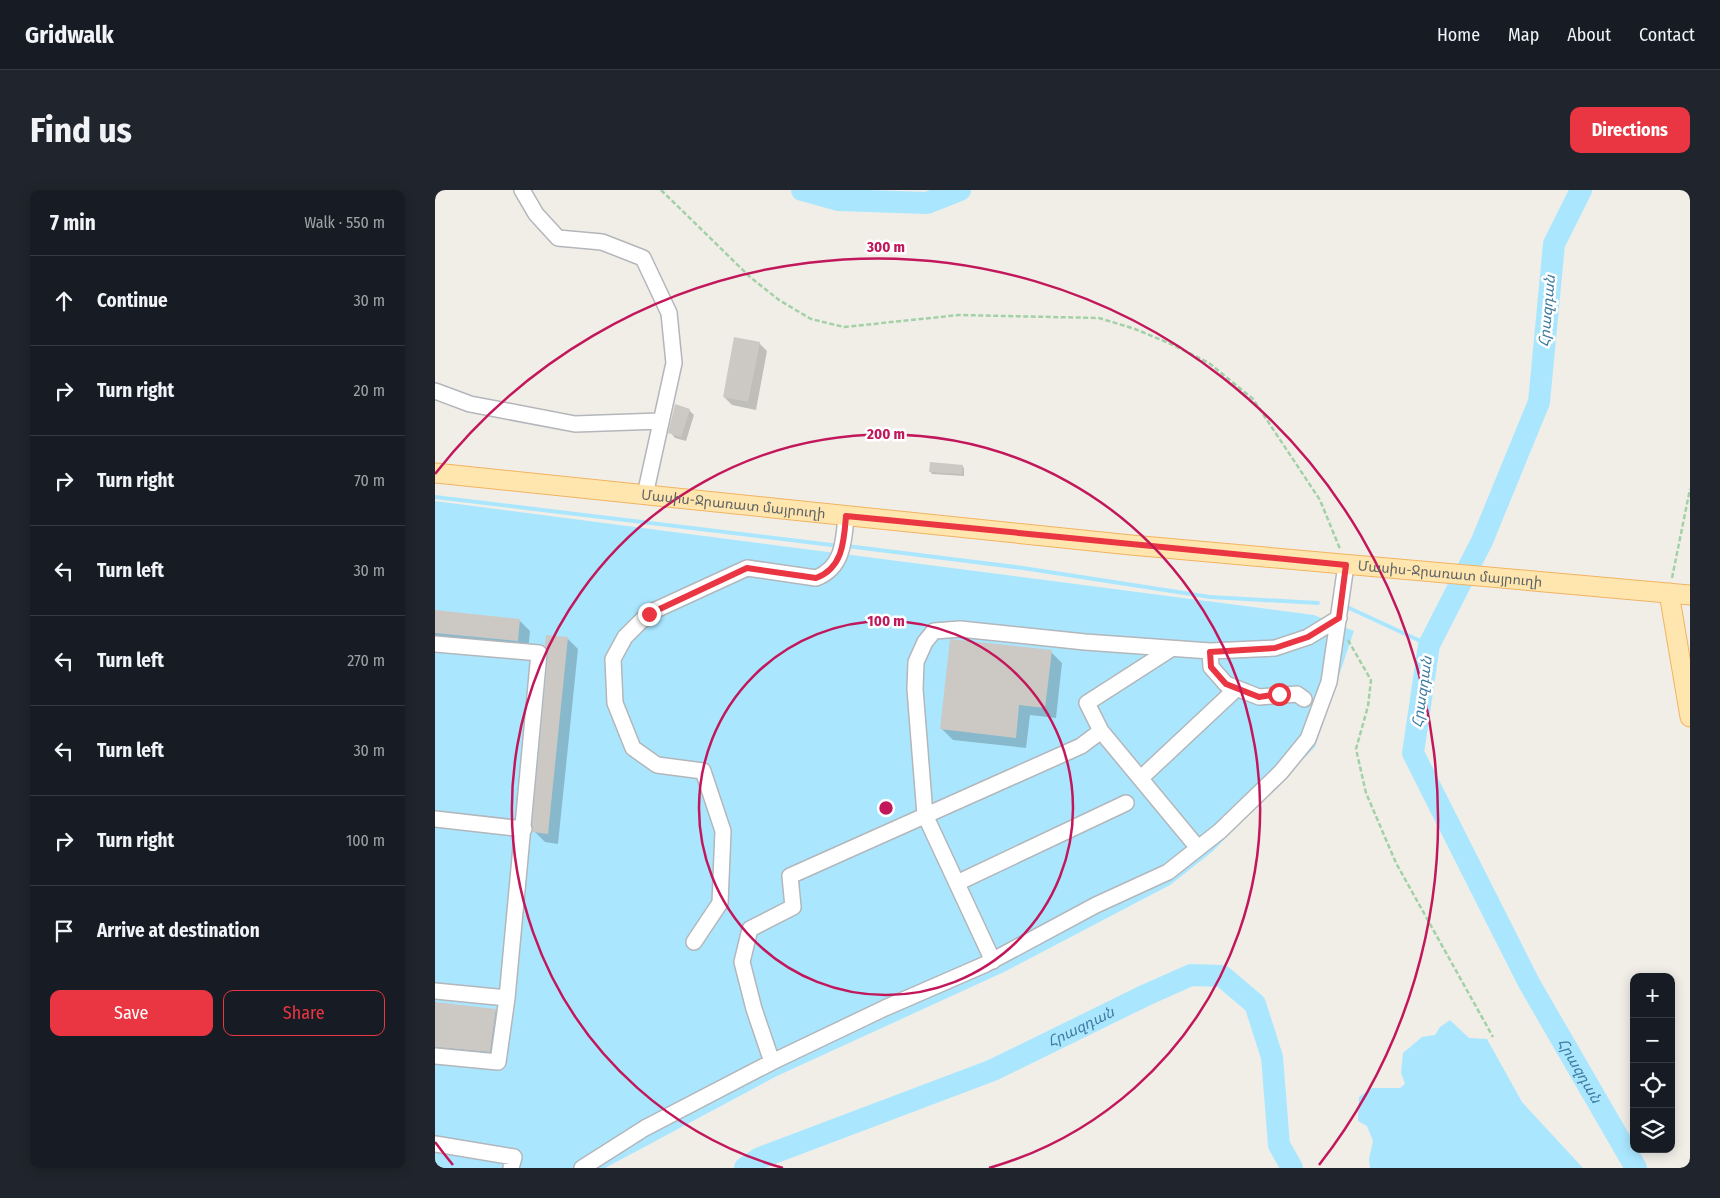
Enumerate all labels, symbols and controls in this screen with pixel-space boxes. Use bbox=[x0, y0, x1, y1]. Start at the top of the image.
text: Gridwalk bbox=[25, 21, 114, 49]
text: Home bbox=[1437, 24, 1480, 46]
text: Map bbox=[1508, 24, 1539, 46]
text: About bbox=[1567, 24, 1611, 46]
text: Contact bbox=[1639, 24, 1695, 46]
button: Directions bbox=[1570, 107, 1690, 153]
text: Find us bbox=[30, 109, 132, 151]
text: 7 min bbox=[50, 210, 96, 236]
text: Walk · 550 m bbox=[304, 213, 385, 232]
text: 300 m bbox=[866, 238, 905, 256]
water label: Հրազդան bbox=[1535, 273, 1559, 348]
icon: ahead bbox=[50, 287, 78, 315]
text: Continue bbox=[97, 289, 168, 312]
text: 30 m bbox=[353, 291, 385, 310]
icon: right bbox=[50, 377, 78, 405]
text: Turn right bbox=[97, 379, 174, 402]
text: 20 m bbox=[354, 381, 385, 400]
text: 200 m bbox=[866, 425, 905, 443]
icon: right bbox=[50, 467, 78, 495]
text: Turn right bbox=[97, 469, 174, 492]
text: 70 m bbox=[354, 471, 385, 490]
street label: Մասիս-Ջրառատ մայրուղի bbox=[640, 486, 826, 522]
icon: left bbox=[50, 557, 78, 585]
street label: Մասիս-Ջրառատ մայրուղի bbox=[1357, 557, 1543, 590]
text: Turn left bbox=[97, 559, 164, 582]
text: 30 m bbox=[353, 561, 385, 580]
route end bbox=[638, 603, 661, 626]
text: 100 m bbox=[867, 612, 905, 630]
icon: left bbox=[50, 647, 78, 675]
text: Turn left bbox=[97, 649, 164, 672]
text: 270 m bbox=[347, 651, 385, 670]
water label: Հրազդան bbox=[1408, 654, 1436, 729]
route start bbox=[1268, 683, 1291, 706]
icon: left bbox=[50, 737, 78, 765]
text: Turn left bbox=[97, 739, 164, 762]
text: 30 m bbox=[353, 741, 385, 760]
centre of rings bbox=[877, 799, 895, 817]
icon: right bbox=[50, 827, 78, 855]
text: Turn right bbox=[97, 829, 174, 852]
text: 100 m bbox=[346, 831, 385, 850]
icon: arrive bbox=[50, 917, 78, 945]
text: Arrive at destination bbox=[97, 919, 260, 942]
map controls bbox=[1630, 973, 1675, 1153]
button: + bbox=[1630, 973, 1675, 1018]
button: Save bbox=[50, 990, 213, 1036]
button: Share bbox=[223, 990, 385, 1036]
water label: Հրազդան bbox=[1045, 1003, 1118, 1051]
button: − bbox=[1630, 1018, 1675, 1063]
water label: Հրազդան bbox=[1554, 1035, 1606, 1107]
button: locate bbox=[1630, 1063, 1675, 1108]
button: layers bbox=[1630, 1108, 1675, 1153]

